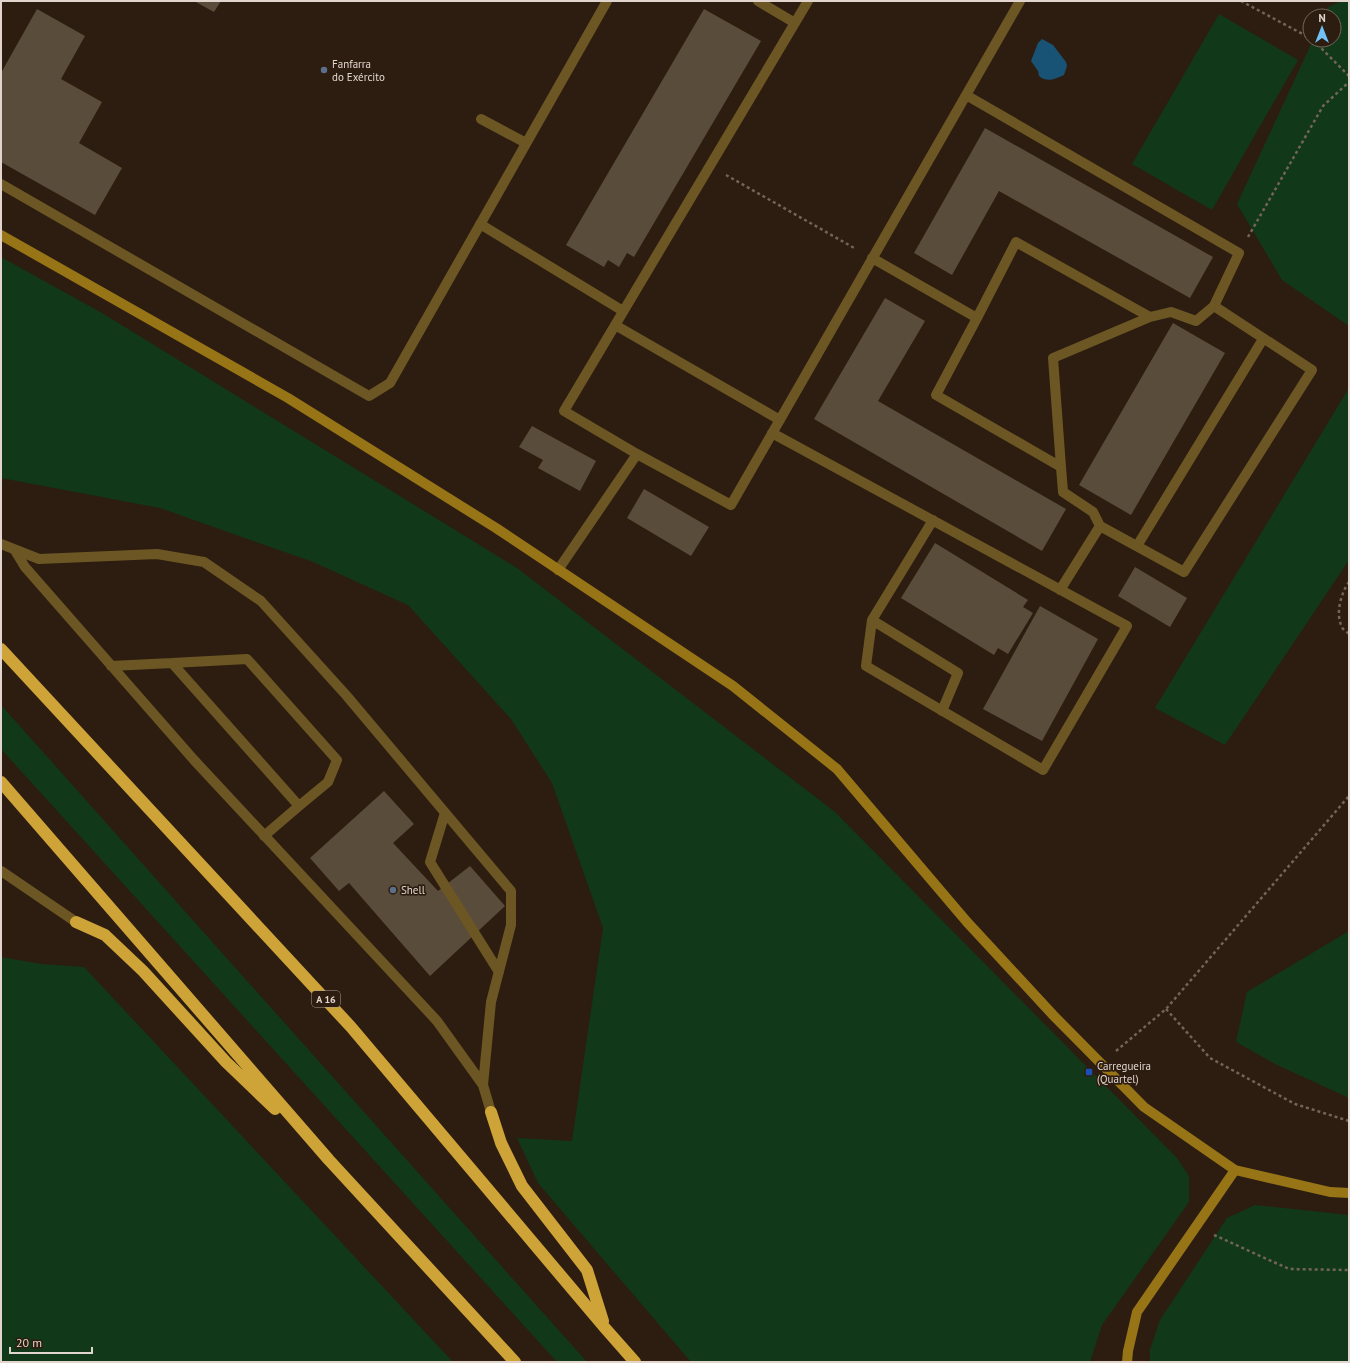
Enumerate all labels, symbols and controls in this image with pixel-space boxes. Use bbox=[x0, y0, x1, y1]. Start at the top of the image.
north arrow bbox=[1302, 8, 1342, 48]
text: N bbox=[1318, 11, 1326, 25]
place label: Fanfarra do Exército bbox=[332, 57, 385, 84]
marker: Fanfarra do Exército bbox=[319, 65, 329, 75]
place label: Shell bbox=[401, 883, 426, 897]
marker: Shell bbox=[388, 885, 398, 895]
road number: A 16 bbox=[312, 991, 340, 1007]
place label: Carregueira (Quartel) bbox=[1097, 1059, 1151, 1086]
marker: Carregueira (Quartel) bbox=[1084, 1067, 1094, 1077]
scale bar bbox=[10, 1329, 92, 1355]
text: 20 m bbox=[16, 1335, 42, 1350]

